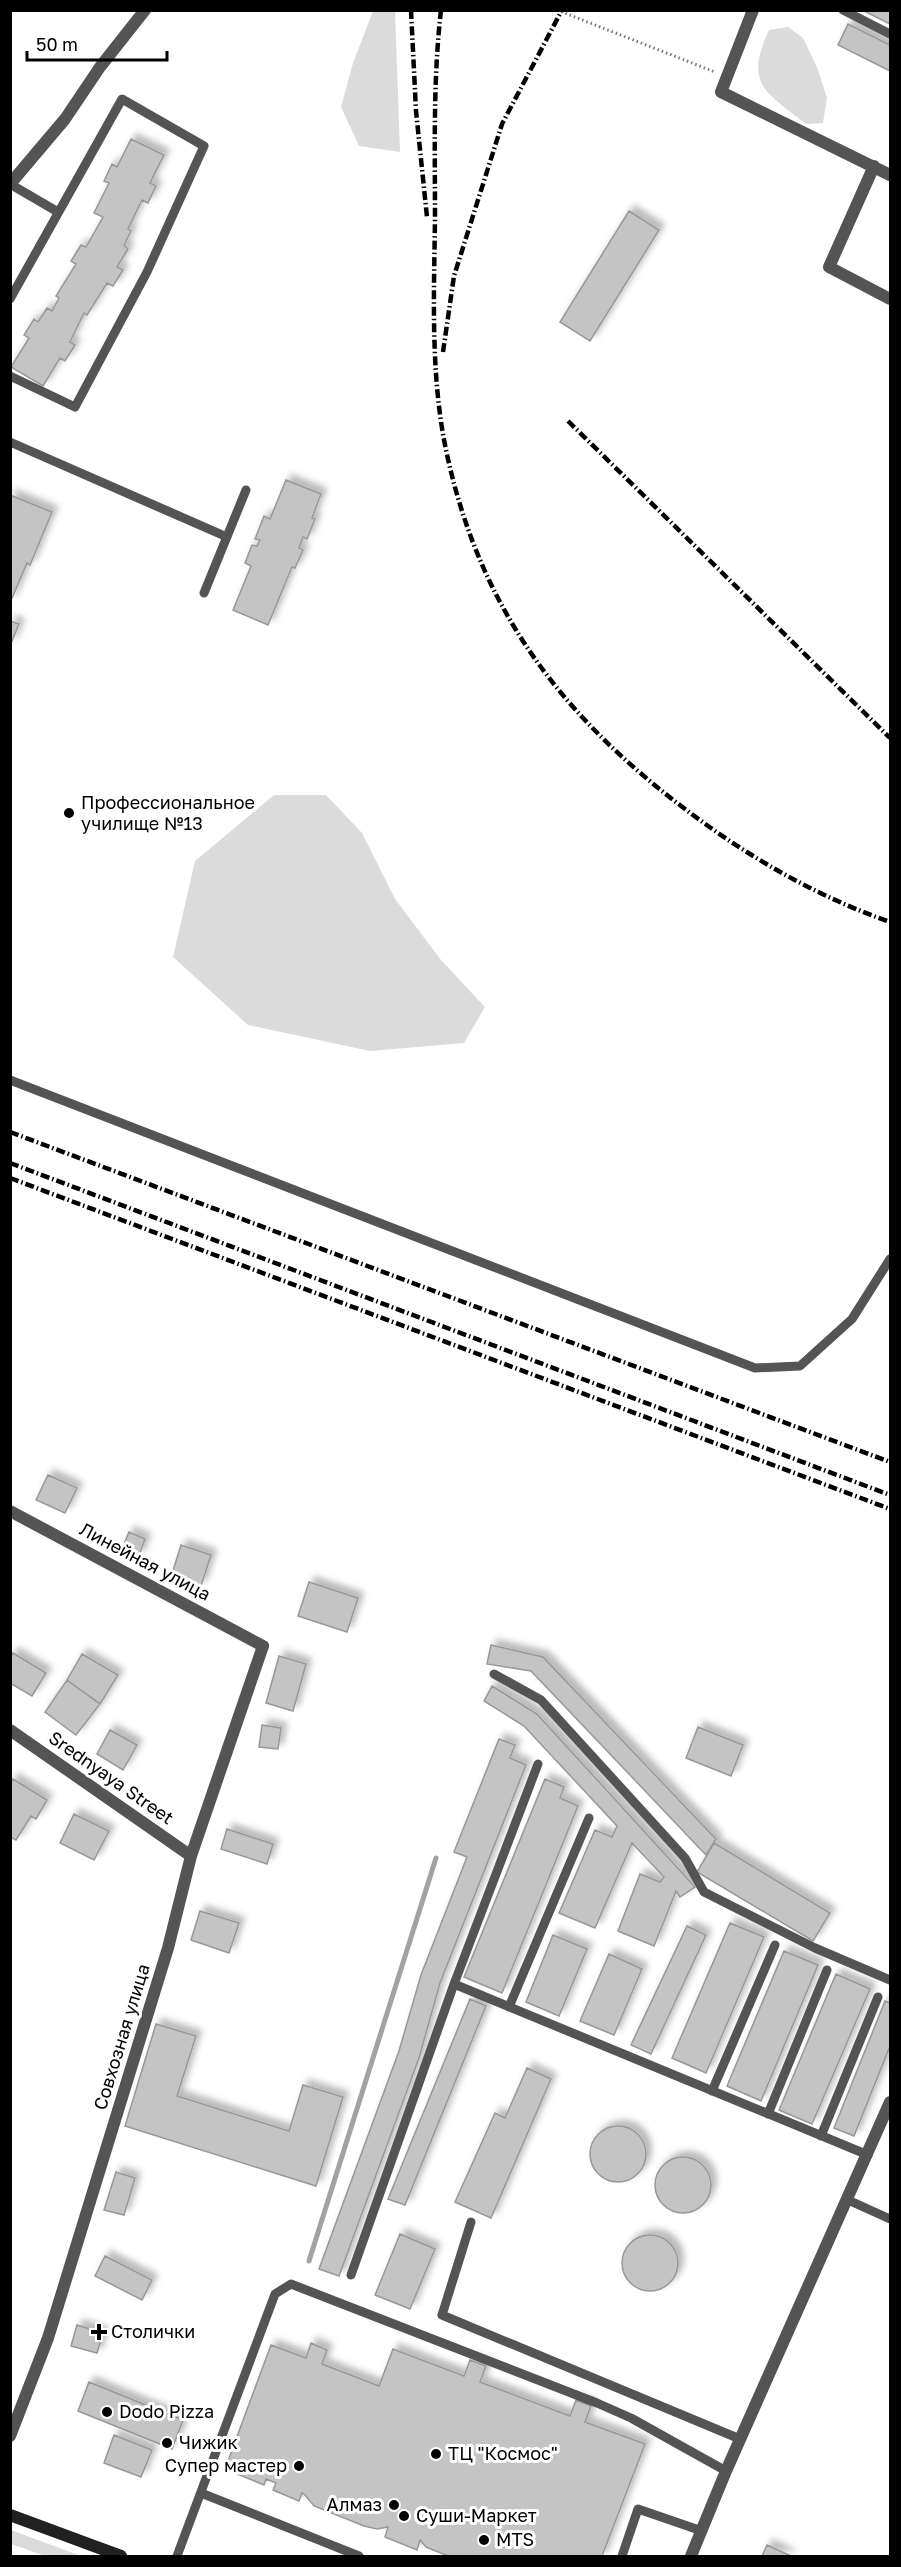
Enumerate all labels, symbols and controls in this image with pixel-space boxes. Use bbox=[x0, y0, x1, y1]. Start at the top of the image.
scale bar bbox=[27, 24, 166, 62]
text: 50 m bbox=[36, 33, 78, 55]
place label: Профессиональное училище №13 bbox=[81, 791, 255, 834]
marker: Профессиональное училище №13 bbox=[62, 806, 76, 820]
street label: Линейная улица bbox=[76, 1517, 215, 1605]
street label: Srednyaya Street bbox=[45, 1726, 178, 1828]
street label: Совхозная улица bbox=[88, 1961, 154, 2112]
place label: Столички bbox=[111, 2320, 195, 2342]
marker: Столички bbox=[92, 2325, 106, 2339]
place label: Dodo Pizza bbox=[119, 2400, 214, 2422]
marker: Dodo Pizza bbox=[100, 2405, 114, 2419]
place label: Чижик bbox=[179, 2431, 238, 2453]
marker: Чижик bbox=[160, 2436, 174, 2450]
place label: ТЦ "Космос" bbox=[448, 2442, 558, 2464]
marker: ТЦ "Космос" bbox=[429, 2447, 443, 2461]
place label: Супер мастер bbox=[165, 2454, 287, 2476]
marker: Супер мастер bbox=[292, 2459, 306, 2473]
place label: Алмаз bbox=[326, 2493, 382, 2515]
marker: Алмаз bbox=[387, 2498, 401, 2512]
place label: Суши-Маркет bbox=[416, 2504, 537, 2526]
marker: Суши-Маркет bbox=[397, 2509, 411, 2523]
place label: MTS bbox=[496, 2528, 534, 2550]
marker: MTS bbox=[477, 2533, 491, 2547]

